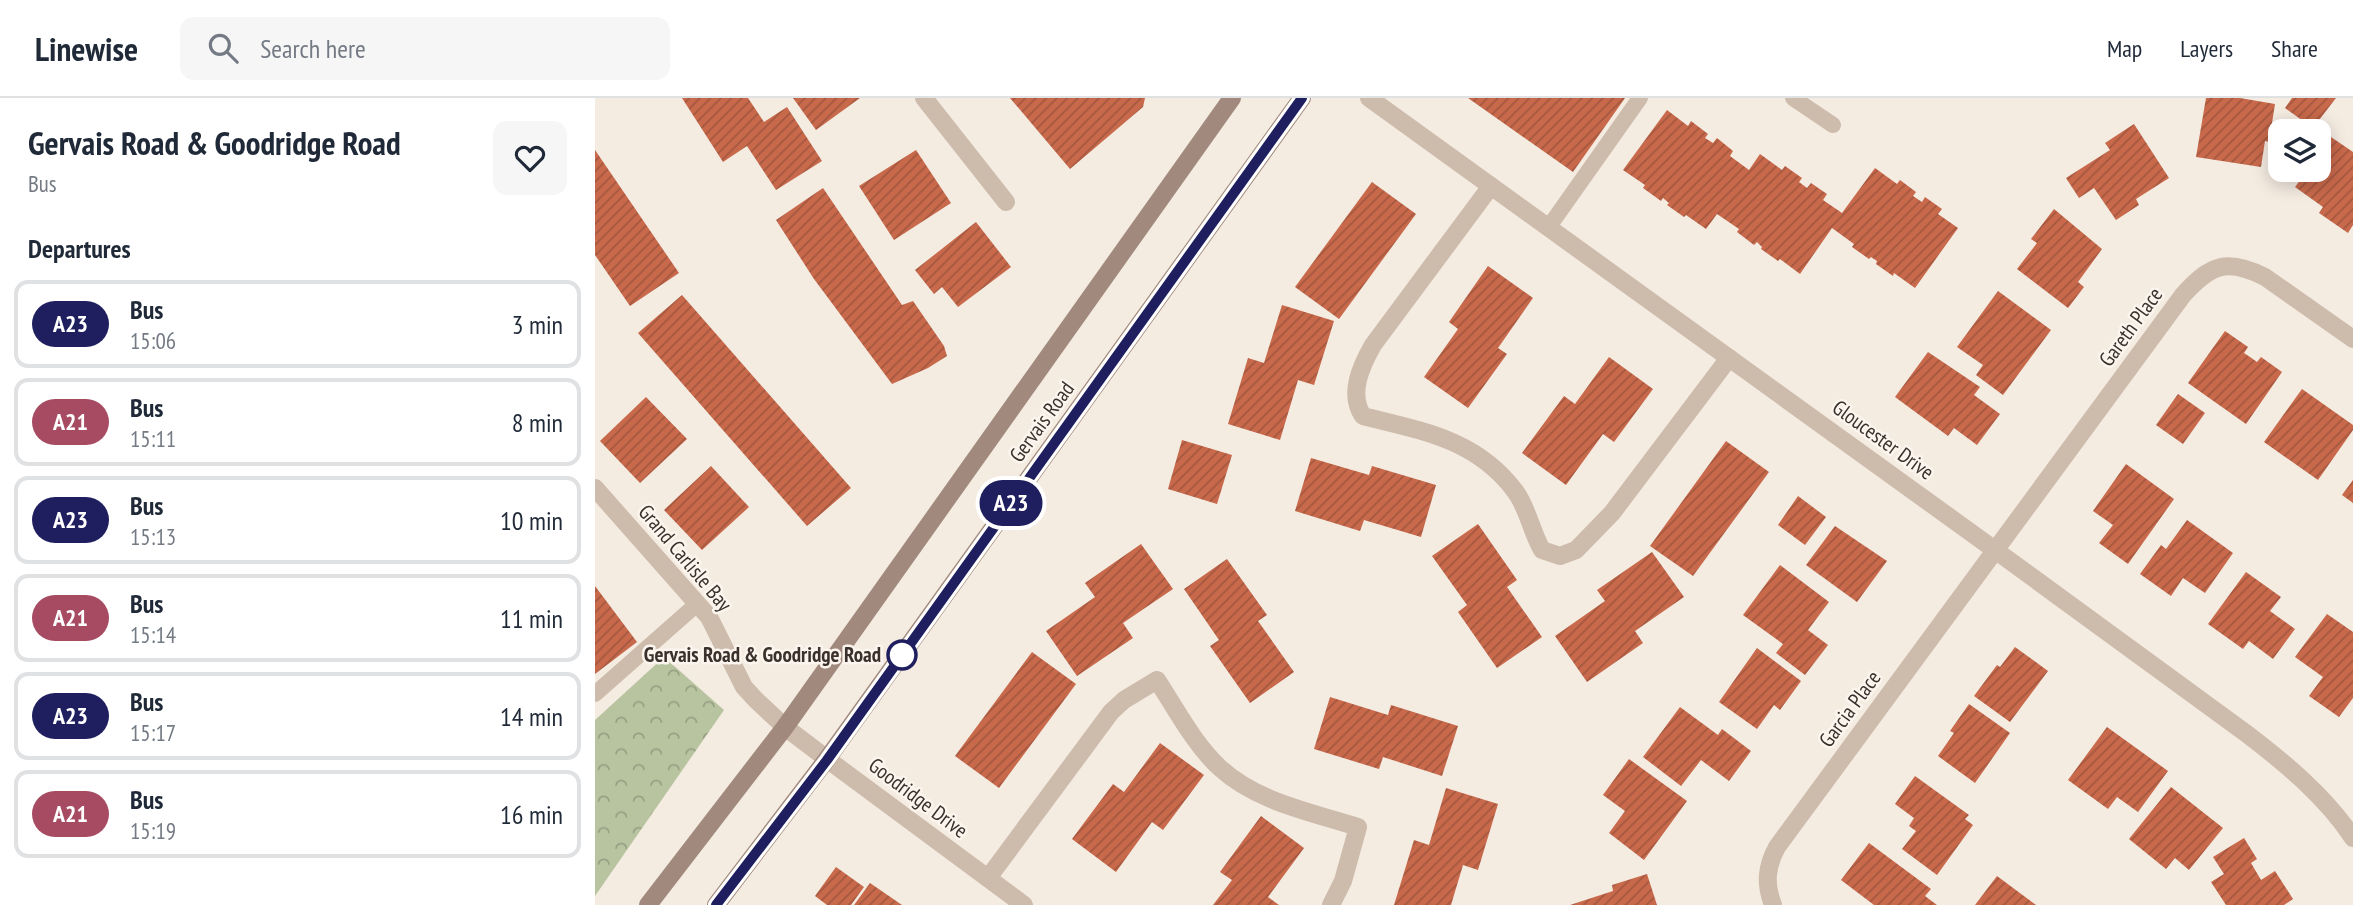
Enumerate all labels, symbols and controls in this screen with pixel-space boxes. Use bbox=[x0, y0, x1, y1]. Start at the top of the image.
search box bbox=[180, 17, 670, 80]
text: Linewise bbox=[35, 27, 138, 70]
icon: search bbox=[204, 29, 242, 67]
text: Search here bbox=[260, 32, 366, 65]
text: Map bbox=[2107, 33, 2142, 64]
text: Layers bbox=[2180, 33, 2233, 64]
text: Share bbox=[2271, 33, 2318, 64]
map controls bbox=[2268, 119, 2331, 182]
button: layers bbox=[2268, 119, 2331, 182]
text: Gervais Road & Goodridge Road bbox=[28, 121, 401, 164]
button: heart bbox=[493, 121, 567, 195]
text: Bus bbox=[28, 169, 57, 198]
text: Departures bbox=[28, 232, 131, 265]
street label: Gareth Place bbox=[2093, 282, 2168, 372]
text: Bus bbox=[130, 293, 163, 326]
text: A23 bbox=[53, 308, 88, 339]
text: 3 min bbox=[512, 308, 563, 341]
text: 15:06 bbox=[130, 326, 176, 355]
street label: Gervais Road bbox=[1003, 376, 1080, 467]
text: Bus bbox=[130, 391, 163, 424]
street label: Gloucester Drive bbox=[1827, 394, 1939, 485]
text: A21 bbox=[53, 406, 88, 437]
text: 8 min bbox=[512, 406, 563, 439]
text: 15:11 bbox=[130, 424, 176, 453]
line badge: A23 bbox=[971, 480, 1051, 526]
text: A23 bbox=[994, 487, 1028, 518]
text: Bus bbox=[130, 489, 163, 522]
street label: Grand Carlisle Bay bbox=[633, 499, 738, 617]
text: A23 bbox=[53, 504, 88, 535]
text: 10 min bbox=[500, 504, 563, 537]
text: 15:13 bbox=[130, 522, 176, 551]
text: Bus bbox=[130, 587, 163, 620]
text: A21 bbox=[53, 602, 88, 633]
text: 11 min bbox=[500, 602, 563, 635]
text: 15:14 bbox=[130, 620, 176, 649]
marker: Gervais Road & Goodridge Road bbox=[887, 640, 917, 670]
place label: Gervais Road & Goodridge Road bbox=[644, 641, 881, 668]
street label: Garcia Place bbox=[1813, 665, 1886, 752]
text: Bus bbox=[130, 685, 163, 718]
text: A23 bbox=[53, 700, 88, 731]
text: 14 min bbox=[500, 700, 563, 733]
text: 15:17 bbox=[130, 718, 176, 747]
street label: Goodridge Drive bbox=[863, 752, 973, 844]
text: Bus bbox=[130, 783, 163, 816]
text: A21 bbox=[53, 798, 88, 829]
text: 16 min bbox=[500, 798, 563, 831]
text: 15:19 bbox=[130, 816, 176, 845]

